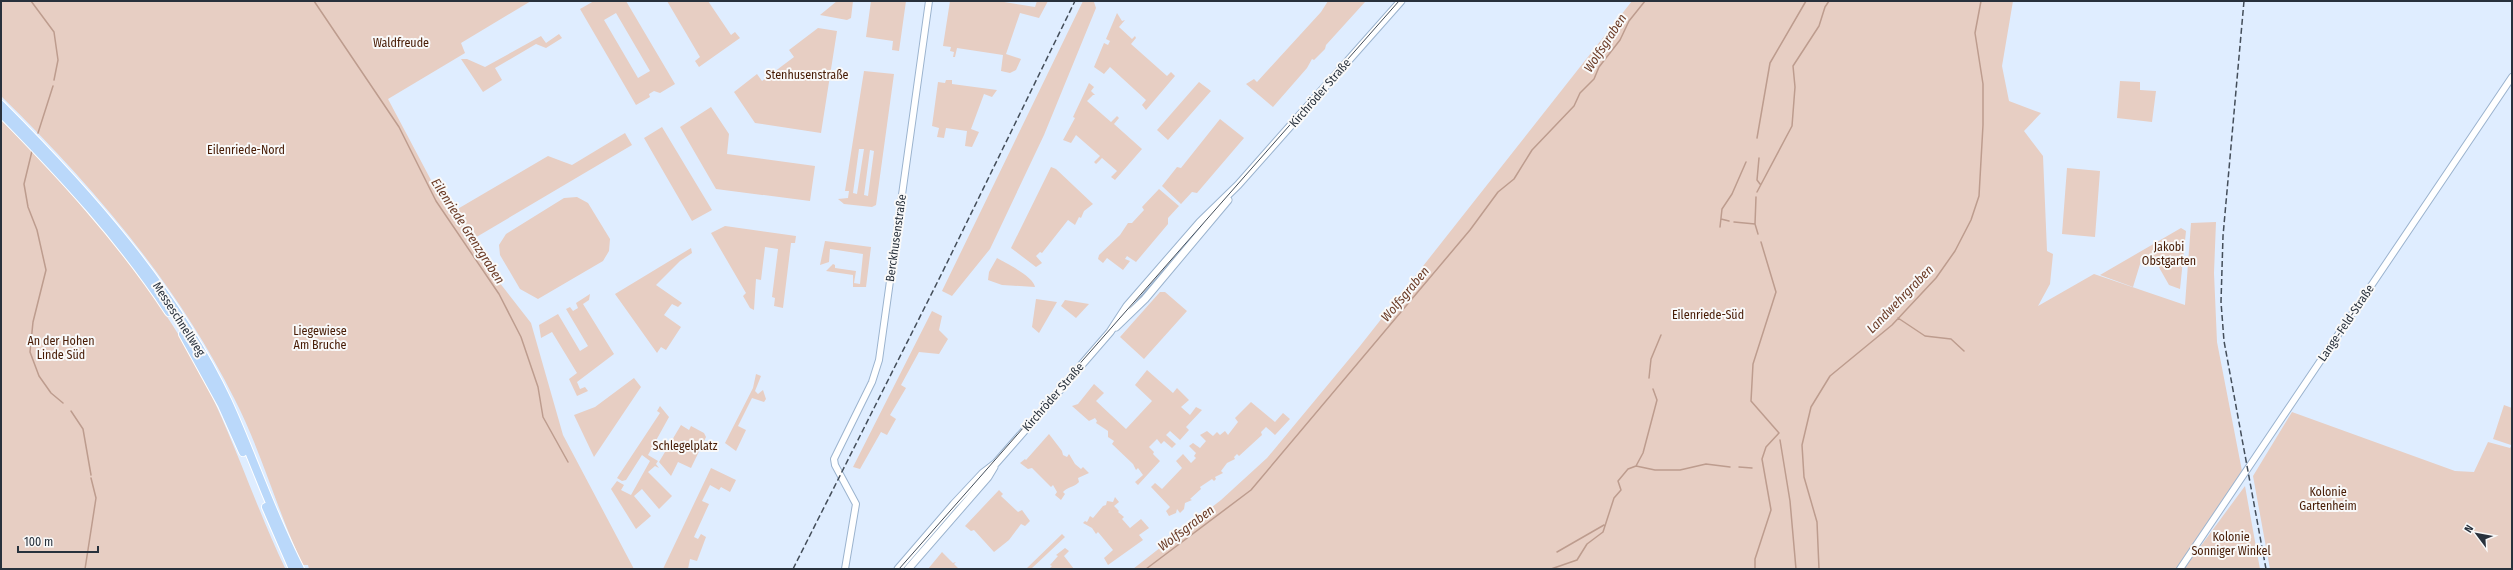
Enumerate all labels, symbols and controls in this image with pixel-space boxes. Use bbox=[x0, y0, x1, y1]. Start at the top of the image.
water label: Wolfsgraben bbox=[1581, 11, 1630, 75]
park label: Waldfreude bbox=[373, 36, 429, 50]
street label: Kirchröder Straße bbox=[1286, 56, 1354, 130]
park label: Stenhusenstraße bbox=[765, 68, 849, 82]
park label: Eilenriede-Nord bbox=[207, 143, 285, 157]
water label: Eilenriede Grenzgraben bbox=[428, 175, 508, 287]
street label: Berckhusenstraße bbox=[883, 193, 909, 283]
park label: Jakobi Obstgarten bbox=[2142, 240, 2196, 268]
water label: Landwehrgraben bbox=[1864, 262, 1936, 336]
water label: Wolfsgraben bbox=[1378, 264, 1432, 324]
street label: Messeschnellweg bbox=[150, 279, 208, 359]
street label: Lange-Feld-Straße bbox=[2315, 282, 2377, 364]
park label: Eilenriede-Süd bbox=[1672, 308, 1744, 322]
park label: Liegewiese Am Bruche bbox=[293, 324, 347, 352]
park label: An der Hohen Linde Süd bbox=[28, 334, 95, 362]
street label: Kirchröder Straße bbox=[1019, 360, 1087, 434]
park label: Schlegelplatz bbox=[652, 439, 718, 453]
park label: Kolonie Gartenheim bbox=[2299, 485, 2357, 513]
water label: Wolfsgraben bbox=[1155, 502, 1217, 554]
north arrow bbox=[2457, 514, 2497, 554]
text: N bbox=[2462, 523, 2476, 535]
scale bar bbox=[18, 528, 98, 554]
park label: Kolonie Sonniger Winkel bbox=[2191, 530, 2271, 558]
text: 100 m bbox=[24, 535, 53, 549]

